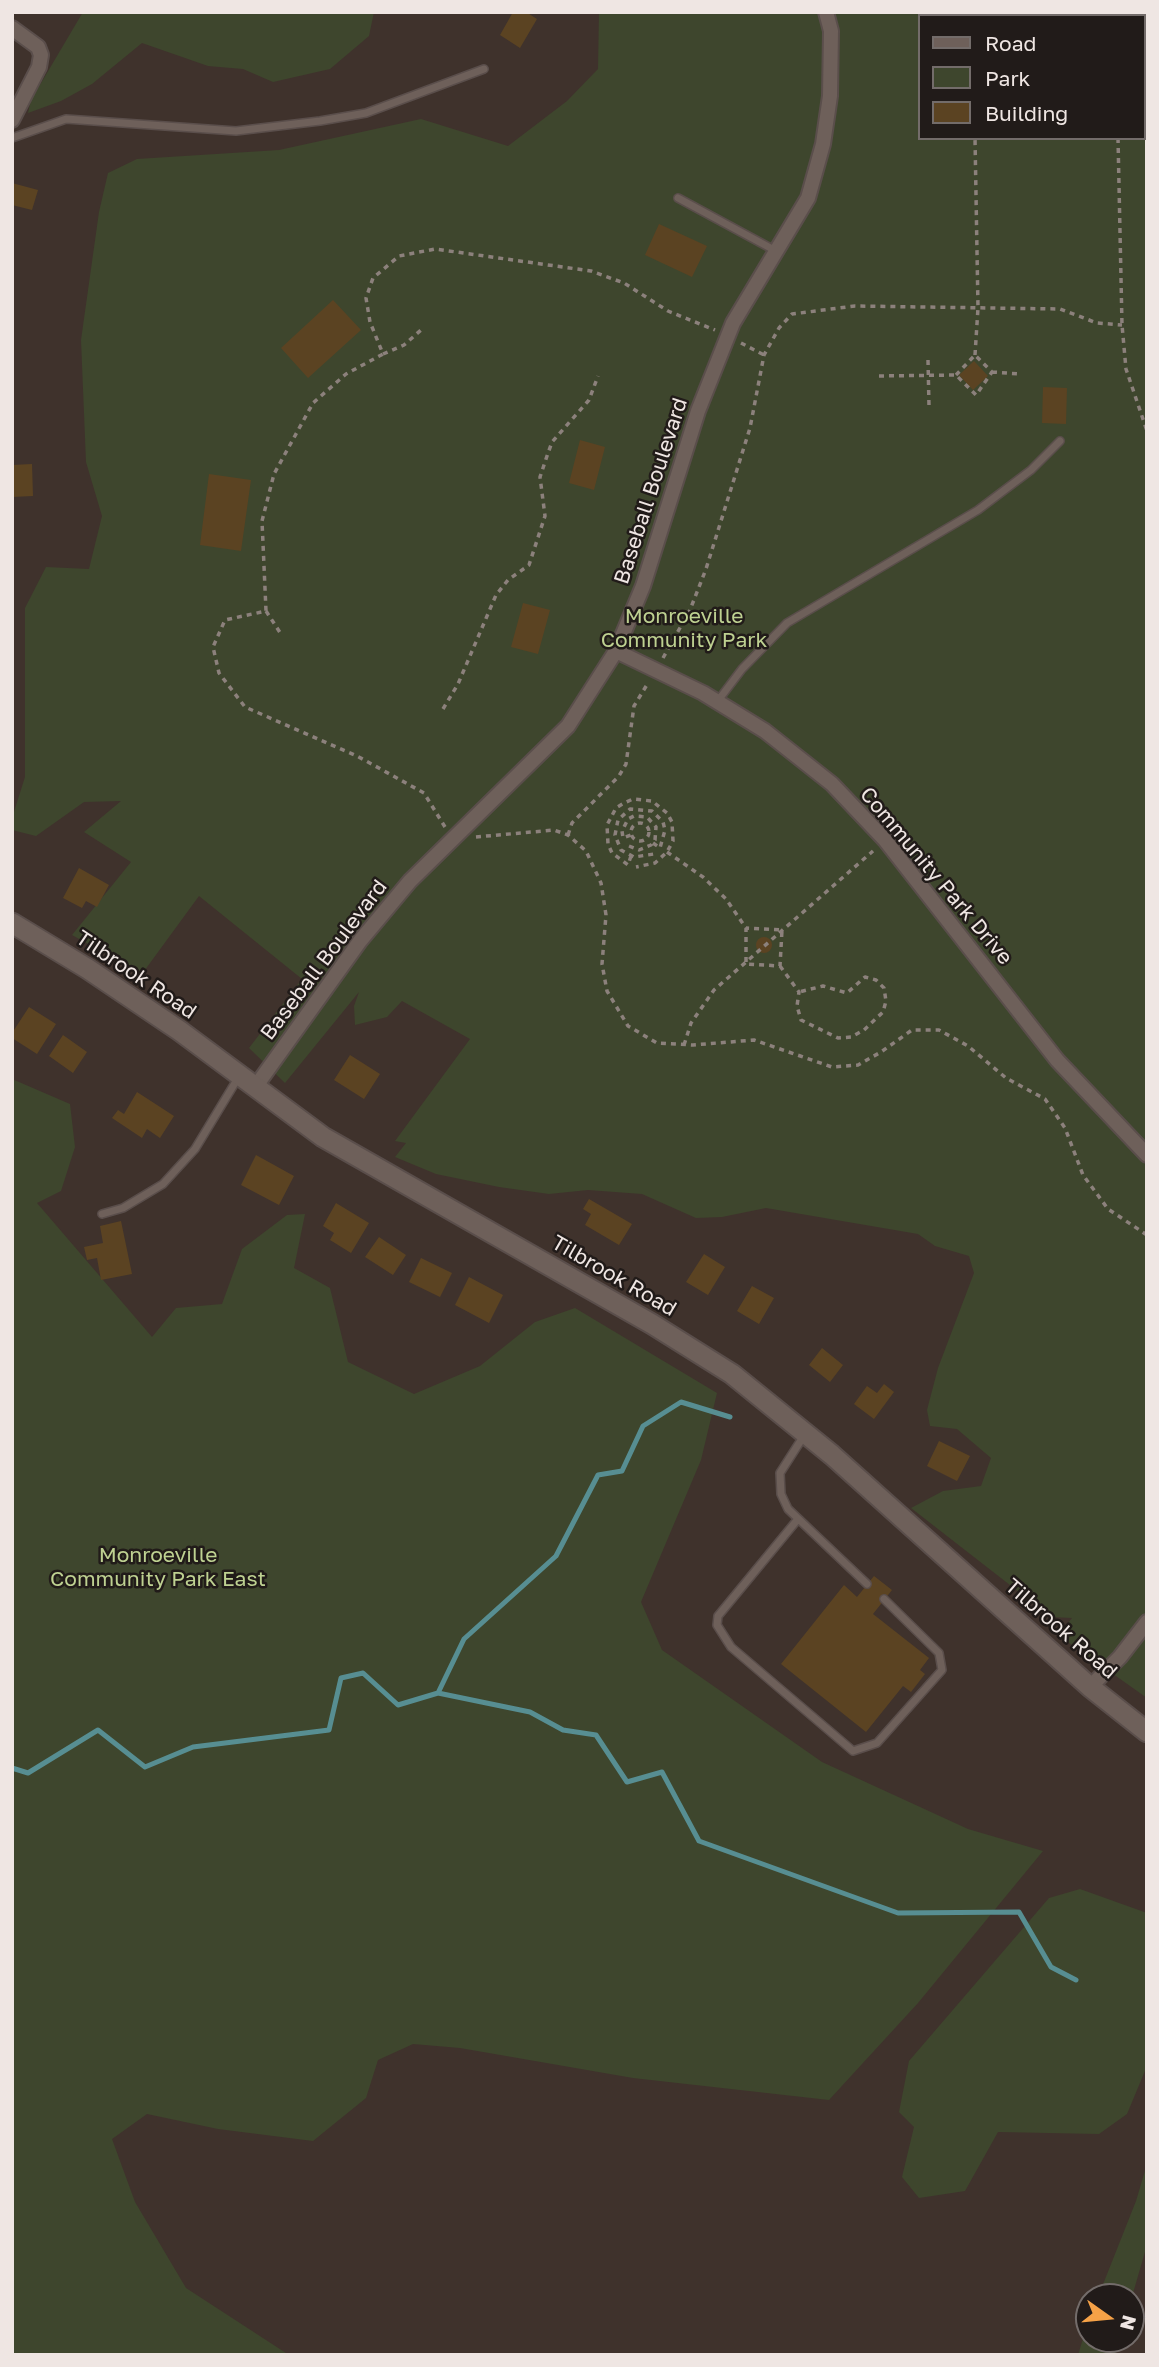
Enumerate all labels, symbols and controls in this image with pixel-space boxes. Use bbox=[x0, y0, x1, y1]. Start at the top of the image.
legend bbox=[918, 14, 1145, 140]
text: Road bbox=[985, 30, 1036, 56]
text: Park bbox=[985, 65, 1030, 91]
text: Building bbox=[985, 100, 1068, 126]
street label: Baseball Boulevard bbox=[609, 395, 693, 587]
park label: Monroeville Community Park bbox=[601, 603, 767, 653]
street label: Community Park Drive bbox=[854, 782, 1018, 970]
street label: Baseball Boulevard bbox=[255, 875, 393, 1045]
street label: Tilbrook Road bbox=[71, 925, 201, 1025]
street label: Tilbrook Road bbox=[547, 1230, 681, 1322]
park label: Monroeville Community Park East bbox=[50, 1542, 266, 1592]
street label: Tilbrook Road bbox=[1000, 1574, 1122, 1684]
north arrow bbox=[1075, 2283, 1145, 2353]
text: N bbox=[1116, 2313, 1142, 2333]

